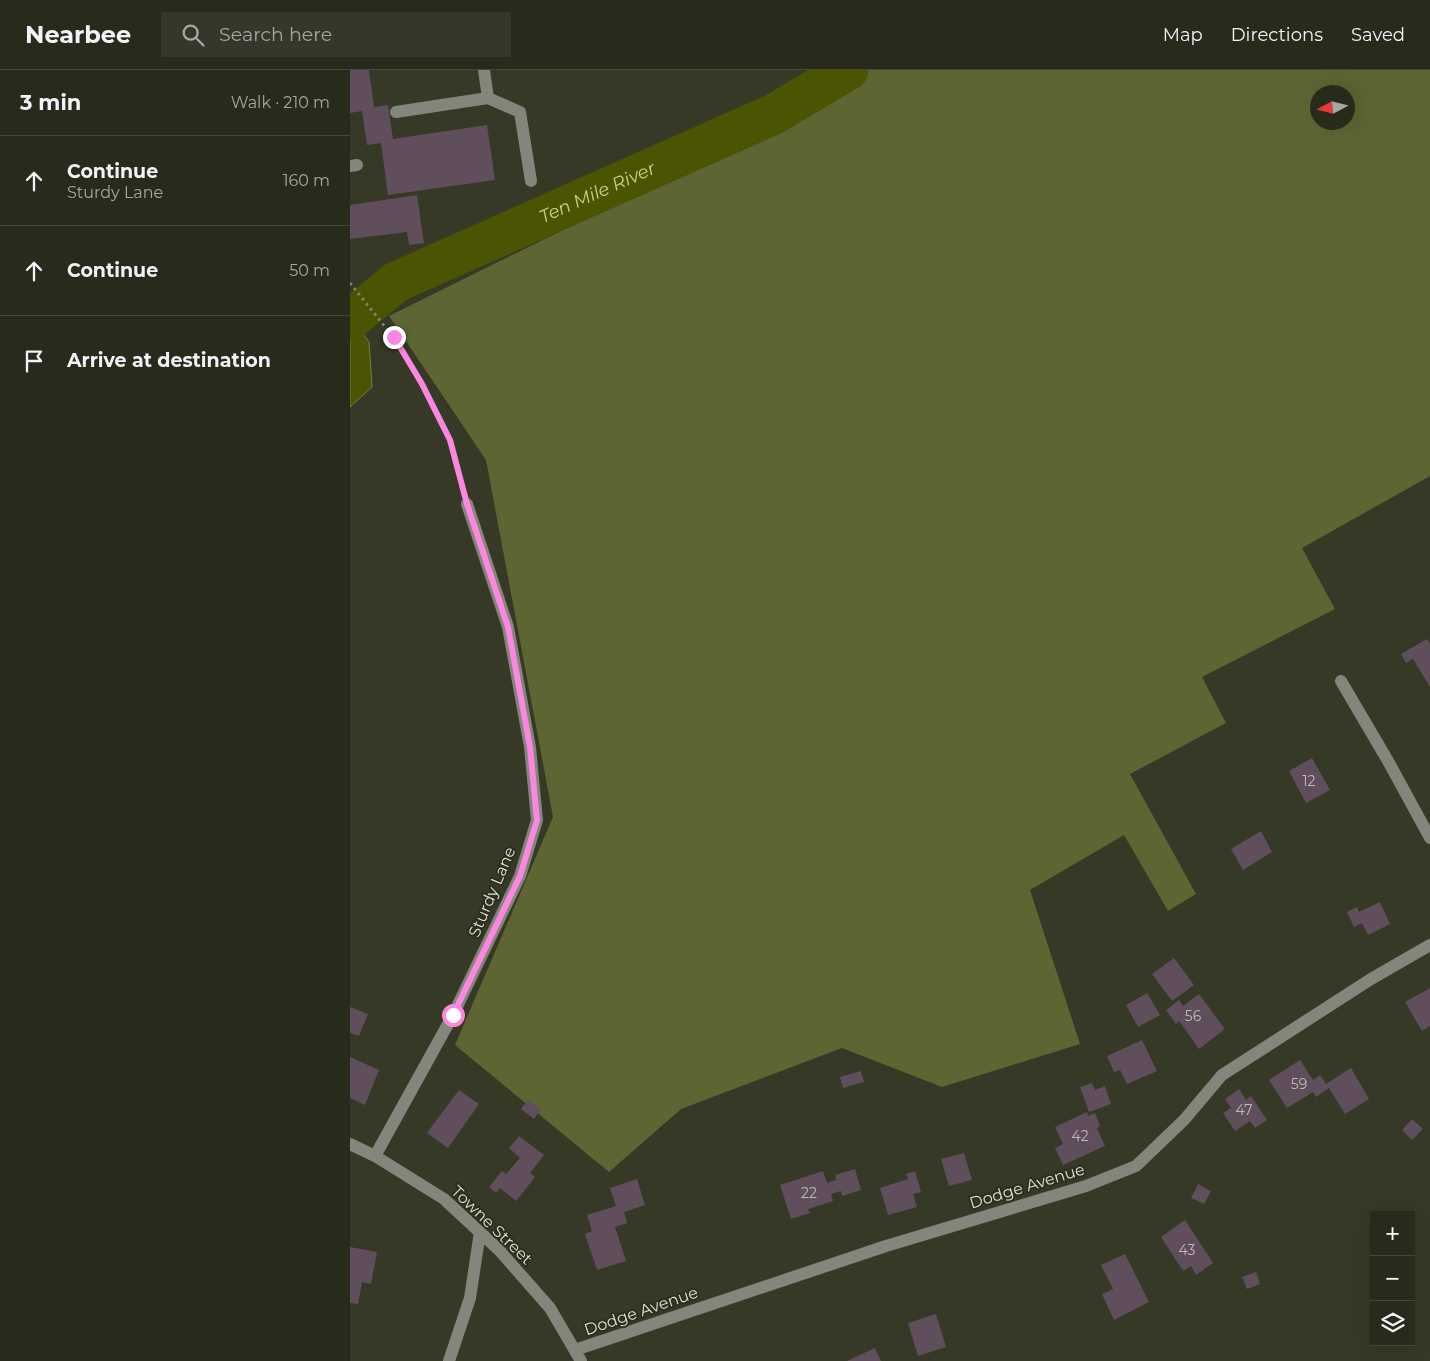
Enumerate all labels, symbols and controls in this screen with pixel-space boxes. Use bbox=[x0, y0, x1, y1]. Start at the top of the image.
search box bbox=[161, 12, 511, 57]
text: Nearbee bbox=[25, 20, 131, 49]
icon: search bbox=[179, 21, 207, 49]
text: Search here bbox=[219, 23, 332, 46]
text: Map bbox=[1163, 24, 1203, 46]
text: Directions bbox=[1231, 24, 1323, 46]
text: Saved bbox=[1351, 24, 1405, 46]
north arrow bbox=[1310, 85, 1355, 130]
text: 3 min bbox=[20, 90, 81, 115]
text: Walk · 210 m bbox=[231, 93, 330, 112]
water label: Ten Mile River bbox=[536, 157, 660, 228]
text: Continue bbox=[67, 160, 158, 183]
icon: ahead bbox=[20, 167, 48, 195]
text: 160 m bbox=[283, 171, 330, 190]
text: Sturdy Lane bbox=[67, 183, 163, 202]
icon: ahead bbox=[20, 257, 48, 285]
text: Continue bbox=[67, 259, 158, 282]
text: 50 m bbox=[289, 261, 330, 280]
route end bbox=[383, 326, 406, 349]
icon: arrive bbox=[20, 347, 48, 375]
text: Arrive at destination bbox=[67, 349, 271, 372]
house number: 12 bbox=[1302, 772, 1316, 790]
street label: Sturdy Lane bbox=[464, 844, 520, 940]
route start bbox=[442, 1004, 465, 1027]
house number: 56 bbox=[1185, 1007, 1202, 1025]
house number: 59 bbox=[1291, 1075, 1307, 1093]
house number: 47 bbox=[1236, 1101, 1252, 1119]
house number: 42 bbox=[1071, 1127, 1089, 1145]
street label: Dodge Avenue bbox=[967, 1159, 1087, 1213]
street label: Towne Street bbox=[448, 1182, 537, 1269]
house number: 22 bbox=[801, 1184, 817, 1202]
map controls bbox=[1370, 1211, 1415, 1346]
button: + bbox=[1370, 1211, 1415, 1256]
house number: 43 bbox=[1179, 1241, 1196, 1259]
button: − bbox=[1370, 1256, 1415, 1301]
street label: Dodge Avenue bbox=[582, 1283, 700, 1339]
button: layers bbox=[1370, 1301, 1415, 1346]

